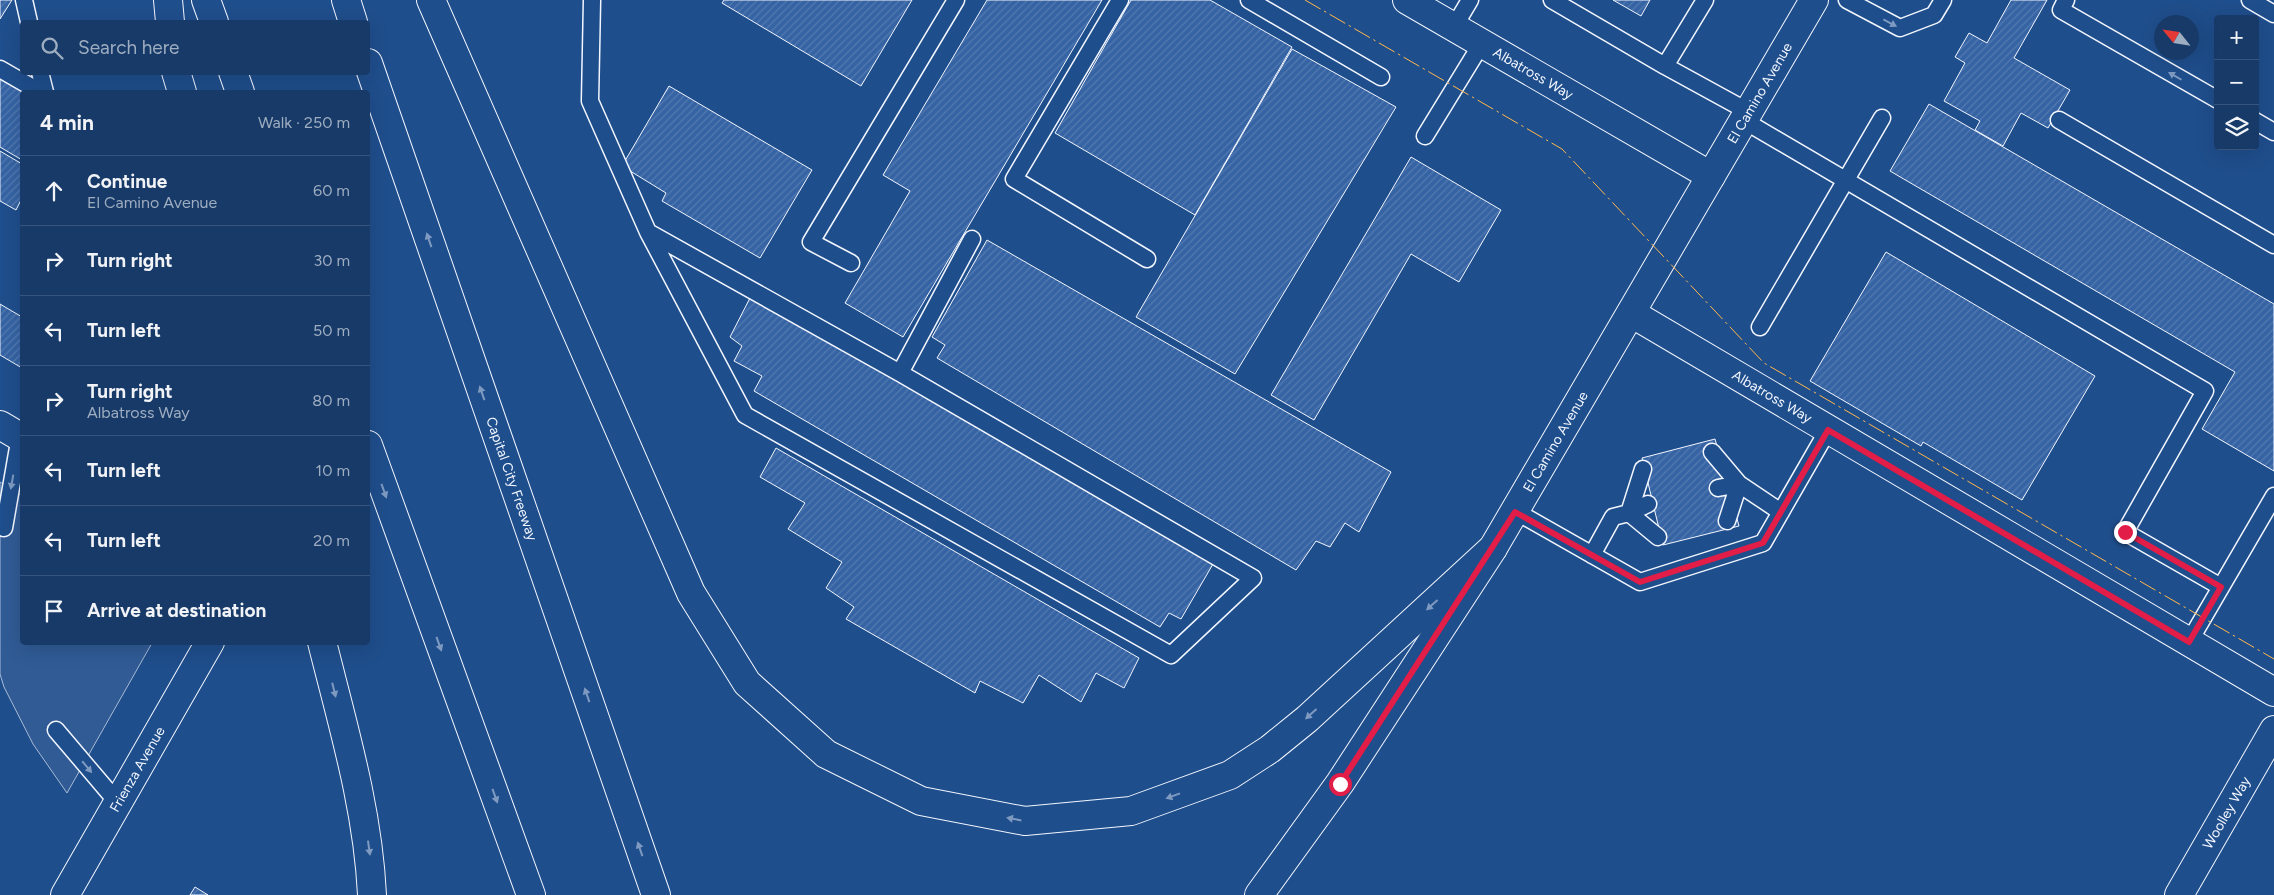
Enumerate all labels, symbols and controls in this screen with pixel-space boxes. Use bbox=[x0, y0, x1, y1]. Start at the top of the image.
north arrow bbox=[2154, 15, 2199, 60]
map controls bbox=[2214, 15, 2259, 150]
button: + bbox=[2214, 15, 2259, 60]
one-way arrow bbox=[1883, 19, 1897, 27]
search box bbox=[20, 20, 370, 75]
icon: search bbox=[38, 34, 66, 62]
text: Search here bbox=[78, 36, 180, 59]
street label: El Camino Avenue bbox=[1724, 39, 1796, 147]
street label: Albatross Way bbox=[1490, 44, 1577, 104]
button: − bbox=[2214, 60, 2259, 105]
one-way arrow bbox=[2169, 71, 2182, 80]
button: layers bbox=[2214, 105, 2259, 150]
text: 4 min bbox=[40, 110, 94, 135]
text: Walk · 250 m bbox=[258, 113, 350, 132]
text: Continue bbox=[87, 170, 167, 193]
icon: ahead bbox=[40, 177, 68, 205]
text: 60 m bbox=[313, 181, 350, 200]
text: El Camino Avenue bbox=[87, 193, 217, 212]
one-way arrow bbox=[424, 232, 432, 247]
icon: right bbox=[40, 247, 68, 275]
text: Turn right bbox=[87, 249, 173, 272]
text: 30 m bbox=[313, 251, 350, 270]
icon: left bbox=[40, 317, 68, 345]
text: Turn left bbox=[87, 319, 161, 342]
text: 50 m bbox=[313, 321, 350, 340]
street label: Albatross Way bbox=[1729, 367, 1816, 427]
text: Turn right bbox=[87, 380, 173, 403]
one-way arrow bbox=[478, 385, 486, 400]
icon: right bbox=[40, 387, 68, 415]
street label: El Camino Avenue bbox=[1520, 388, 1592, 495]
text: 80 m bbox=[312, 391, 350, 410]
text: Albatross Way bbox=[87, 403, 190, 422]
street label: Capital City Freeway bbox=[482, 415, 541, 544]
icon: left bbox=[40, 457, 68, 485]
text: Turn left bbox=[87, 459, 161, 482]
text: 10 m bbox=[316, 461, 350, 480]
one-way arrow bbox=[8, 475, 16, 491]
one-way arrow bbox=[380, 484, 388, 499]
route end bbox=[2114, 521, 2137, 544]
icon: left bbox=[40, 527, 68, 555]
text: Turn left bbox=[87, 529, 161, 552]
text: 20 m bbox=[313, 531, 350, 550]
icon: arrive bbox=[40, 597, 68, 625]
text: Arrive at destination bbox=[87, 599, 266, 622]
one-way arrow bbox=[1426, 599, 1438, 611]
one-way arrow bbox=[436, 636, 444, 651]
one-way arrow bbox=[330, 682, 338, 697]
one-way arrow bbox=[583, 688, 590, 703]
one-way arrow bbox=[1306, 708, 1318, 720]
street label: Frienza Avenue bbox=[106, 723, 169, 815]
one-way arrow bbox=[81, 760, 93, 772]
route start bbox=[1329, 773, 1352, 796]
street label: Woolley Way bbox=[2199, 773, 2255, 852]
one-way arrow bbox=[492, 789, 499, 804]
one-way arrow bbox=[1165, 792, 1180, 800]
one-way arrow bbox=[1005, 814, 1021, 822]
one-way arrow bbox=[365, 841, 373, 857]
one-way arrow bbox=[636, 841, 644, 856]

